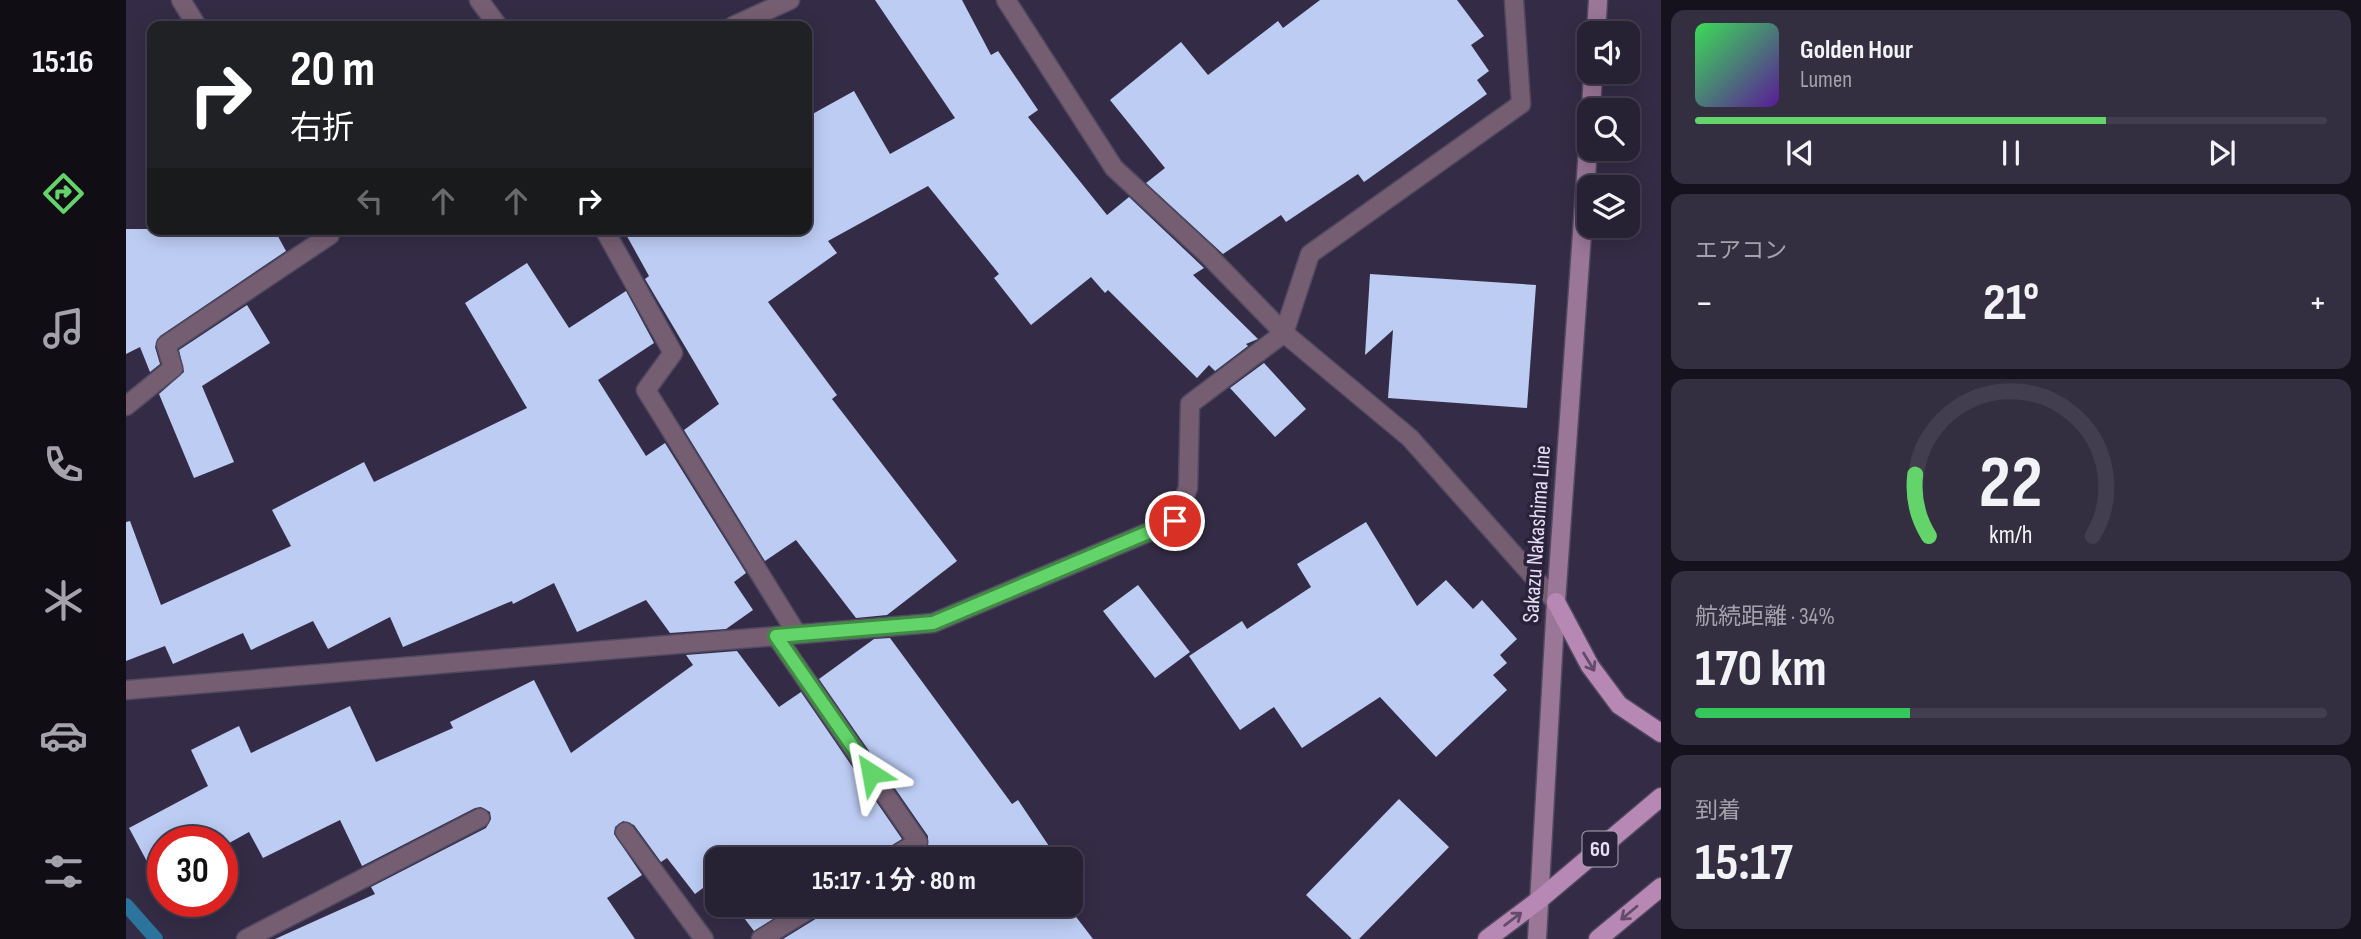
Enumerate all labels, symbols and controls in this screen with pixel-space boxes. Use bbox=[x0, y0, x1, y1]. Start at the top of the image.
map controls bbox=[1577, 21, 1640, 238]
button: sound bbox=[1577, 21, 1640, 84]
text: Golden Hour bbox=[1800, 35, 1913, 66]
text: 20 m bbox=[290, 41, 375, 100]
text: 15:16 bbox=[32, 43, 94, 82]
icon: right bbox=[175, 49, 266, 140]
text: Lumen bbox=[1800, 66, 1852, 94]
button: search bbox=[1577, 98, 1640, 161]
text: 右折 bbox=[290, 109, 354, 148]
icon: previous bbox=[1781, 134, 1819, 172]
icon: pause bbox=[1992, 134, 2030, 172]
icon: next bbox=[2203, 134, 2241, 172]
icon: directions bbox=[39, 169, 88, 218]
button: layers bbox=[1577, 175, 1640, 238]
icon: left bbox=[351, 182, 389, 220]
icon: ahead bbox=[424, 182, 462, 220]
icon: ahead bbox=[497, 182, 535, 220]
icon: right bbox=[570, 182, 608, 220]
text: エアコン bbox=[1695, 237, 1787, 265]
text: 21° bbox=[1983, 272, 2039, 335]
text: − bbox=[1695, 281, 1714, 326]
text: + bbox=[2308, 281, 2327, 326]
icon: music bbox=[39, 304, 88, 353]
icon: phone bbox=[39, 440, 88, 489]
text: 22 bbox=[1979, 440, 2043, 528]
street label: Sakazu Nakashima Line bbox=[1517, 444, 1557, 624]
pin bbox=[1145, 491, 1205, 551]
icon: arrive bbox=[1156, 502, 1194, 540]
text: km/h bbox=[1989, 519, 2033, 550]
icon: climate bbox=[39, 576, 88, 625]
text: 航続距離 · 34% bbox=[1695, 603, 1835, 631]
text: 170 km bbox=[1695, 638, 1827, 701]
one-way arrow bbox=[1582, 651, 1596, 671]
icon: car bbox=[39, 711, 88, 760]
position arrow bbox=[834, 736, 908, 810]
text: 到着 bbox=[1695, 797, 1741, 825]
speed limit sign: 30 bbox=[147, 826, 238, 917]
road number: 60 bbox=[1582, 832, 1618, 866]
text: 15:17 bbox=[1695, 832, 1793, 895]
icon: filters bbox=[39, 847, 88, 896]
text: 15:17 · 1 分 · 80 m bbox=[812, 866, 976, 897]
one-way arrow bbox=[1621, 905, 1639, 921]
one-way arrow bbox=[1503, 912, 1522, 927]

